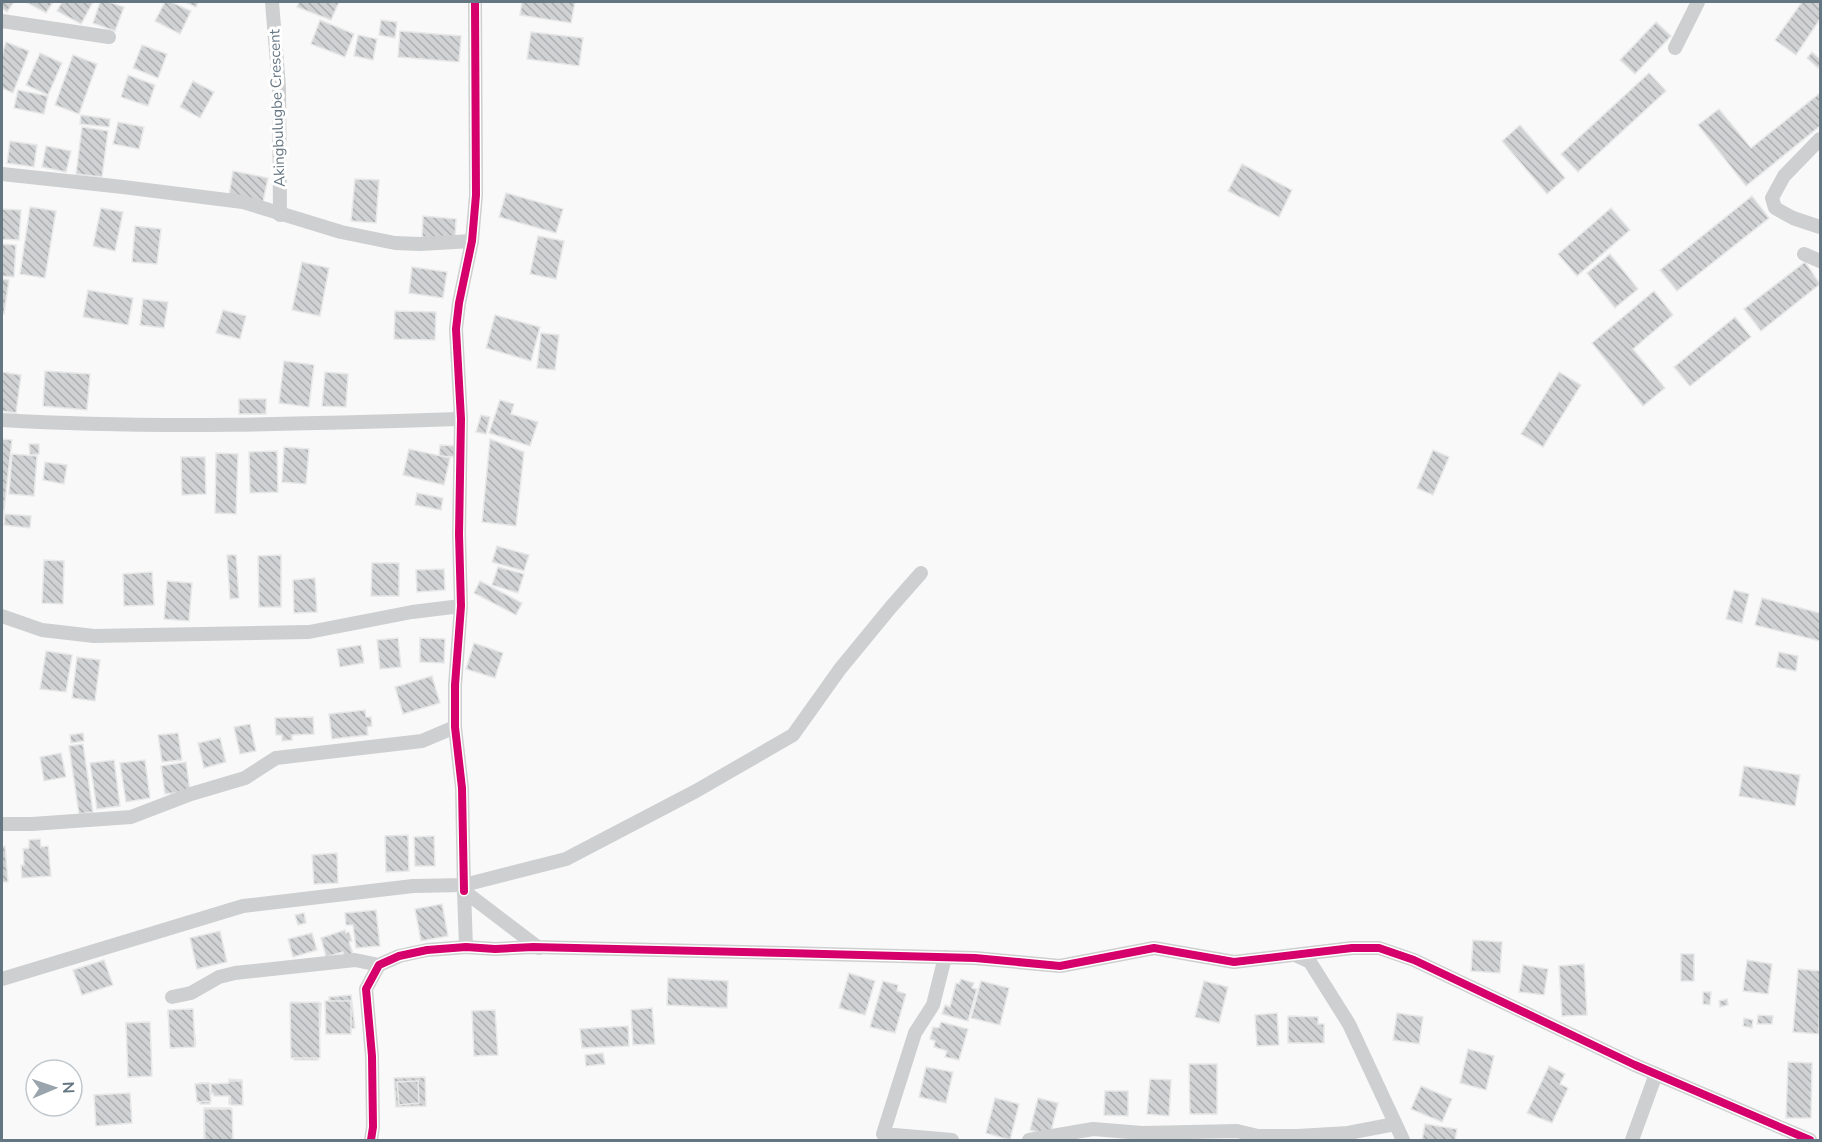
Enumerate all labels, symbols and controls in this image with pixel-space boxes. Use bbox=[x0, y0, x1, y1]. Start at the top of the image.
street label: Akingbulugbe Crescent bbox=[264, 28, 290, 187]
north arrow bbox=[24, 1058, 84, 1118]
text: N bbox=[57, 1081, 79, 1094]

